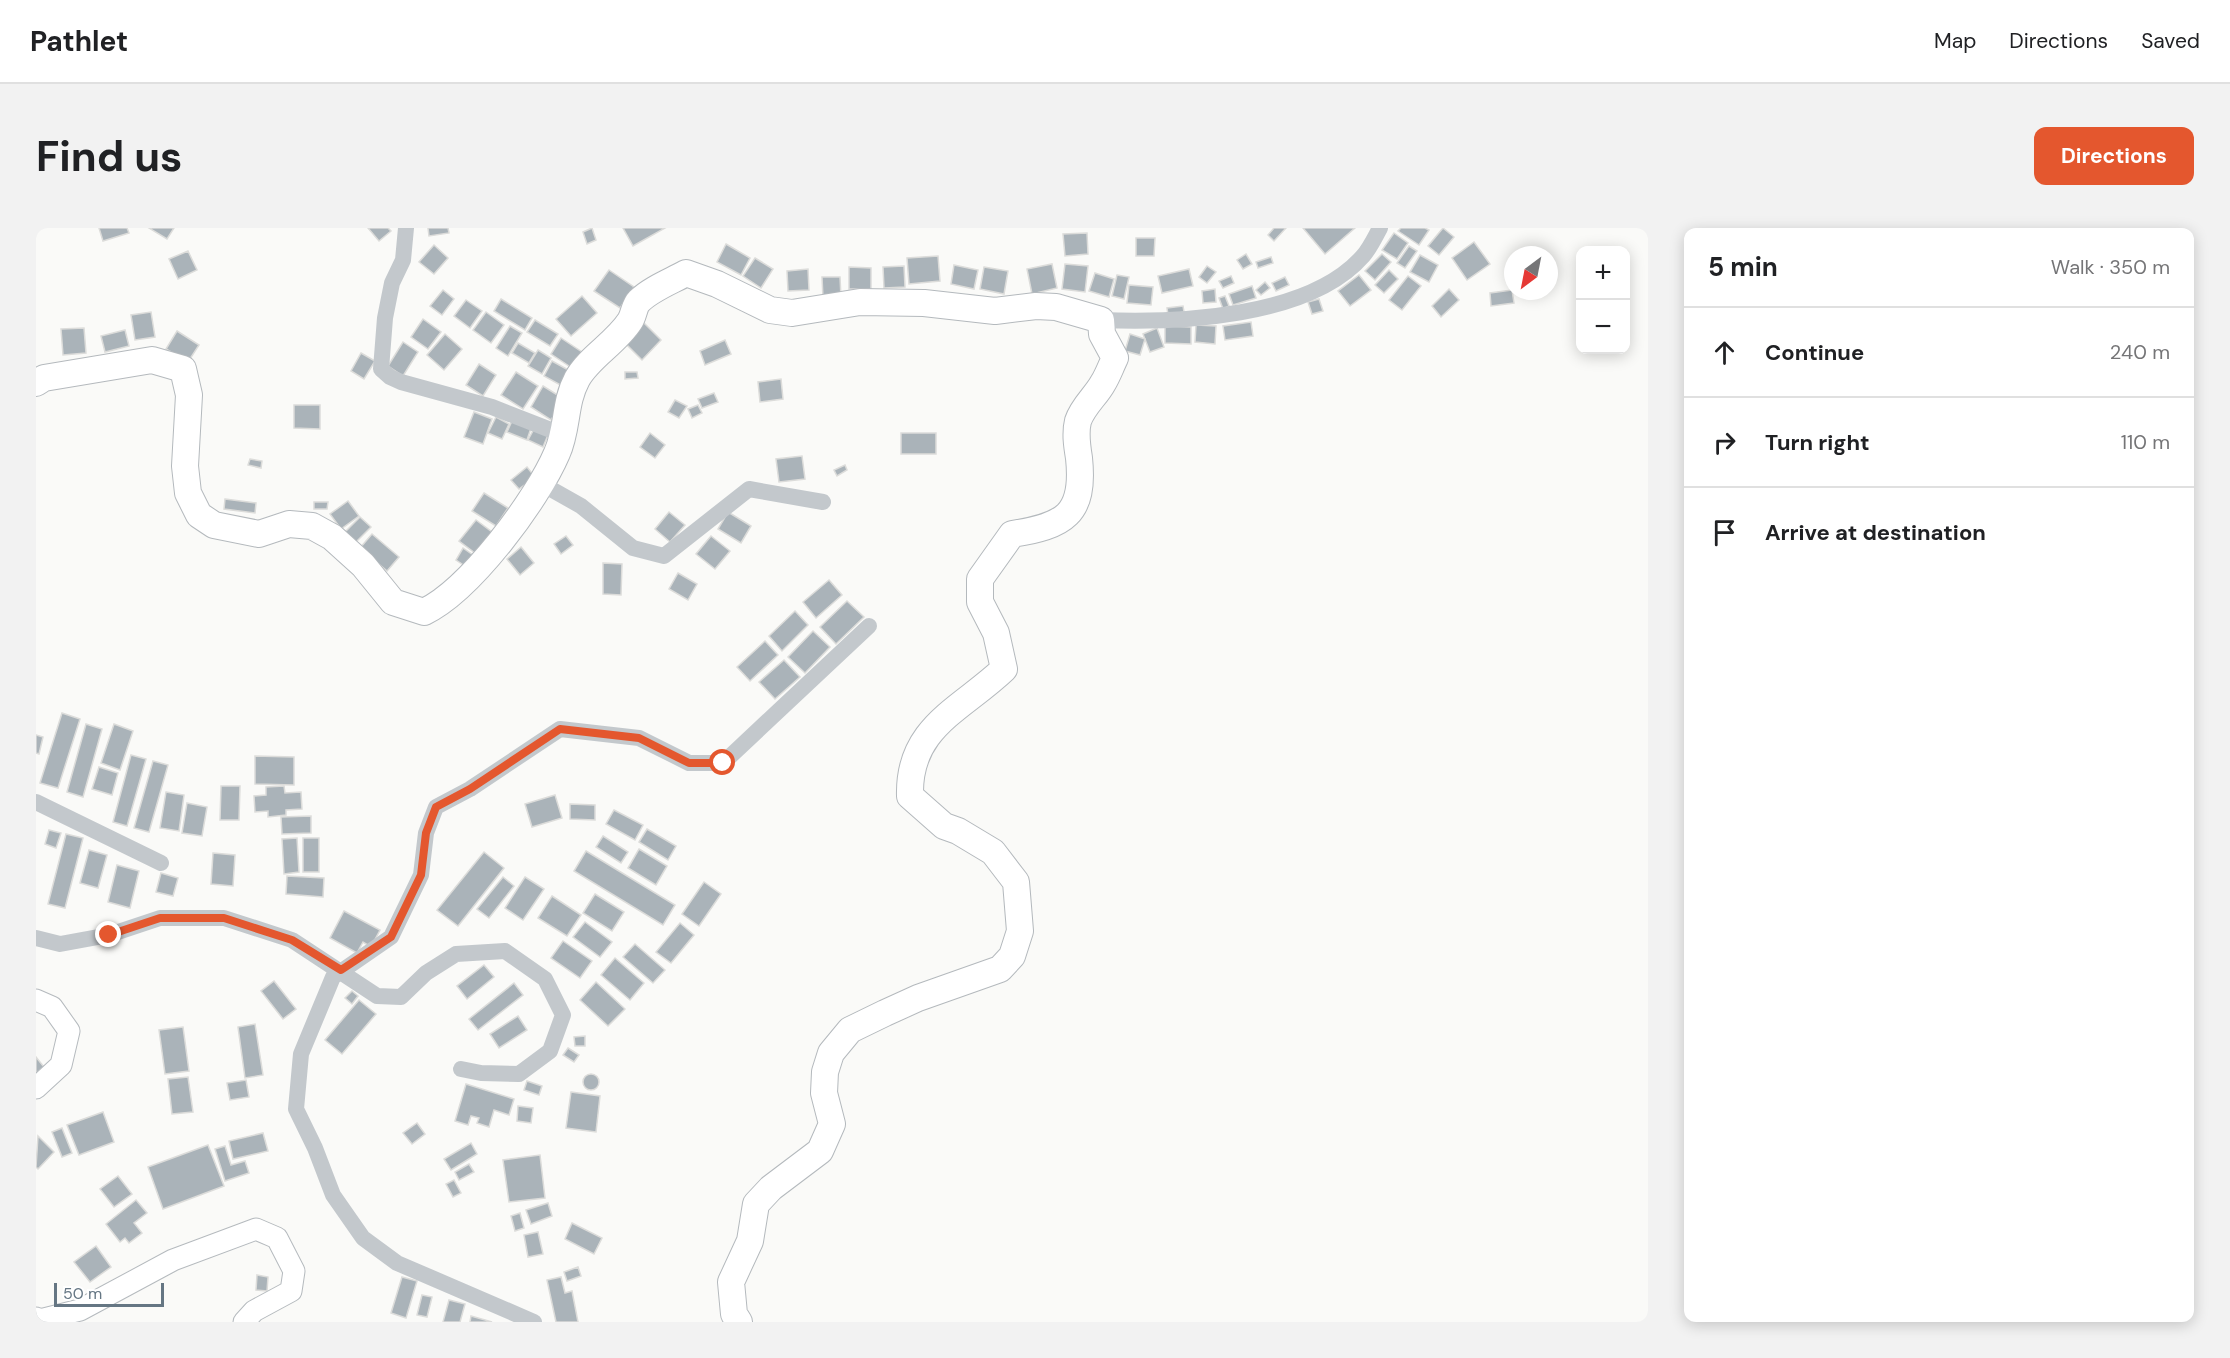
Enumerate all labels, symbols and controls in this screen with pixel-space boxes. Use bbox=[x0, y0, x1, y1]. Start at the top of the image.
text: Pathlet bbox=[30, 23, 128, 60]
text: Map bbox=[1934, 27, 1976, 55]
text: Directions bbox=[2009, 27, 2108, 55]
text: Saved bbox=[2141, 27, 2200, 55]
button: Directions bbox=[2034, 127, 2194, 185]
text: Find us bbox=[36, 129, 182, 184]
north arrow bbox=[1504, 246, 1558, 300]
map controls bbox=[1576, 246, 1630, 354]
button: + bbox=[1576, 246, 1630, 300]
text: 5 min bbox=[1708, 250, 1778, 284]
text: Walk · 350 m bbox=[2051, 254, 2170, 280]
button: − bbox=[1576, 300, 1630, 354]
icon: ahead bbox=[1708, 336, 1741, 369]
text: Continue bbox=[1765, 338, 1864, 367]
text: 240 m bbox=[2110, 339, 2170, 365]
icon: right bbox=[1708, 426, 1741, 459]
text: Turn right bbox=[1765, 428, 1870, 457]
text: 110 m bbox=[2121, 429, 2170, 455]
icon: arrive bbox=[1708, 516, 1741, 549]
text: Arrive at destination bbox=[1765, 518, 1986, 547]
route start bbox=[709, 749, 735, 775]
route end bbox=[95, 921, 121, 947]
scale bar bbox=[54, 1280, 164, 1308]
text: 50 m bbox=[63, 1283, 102, 1304]

